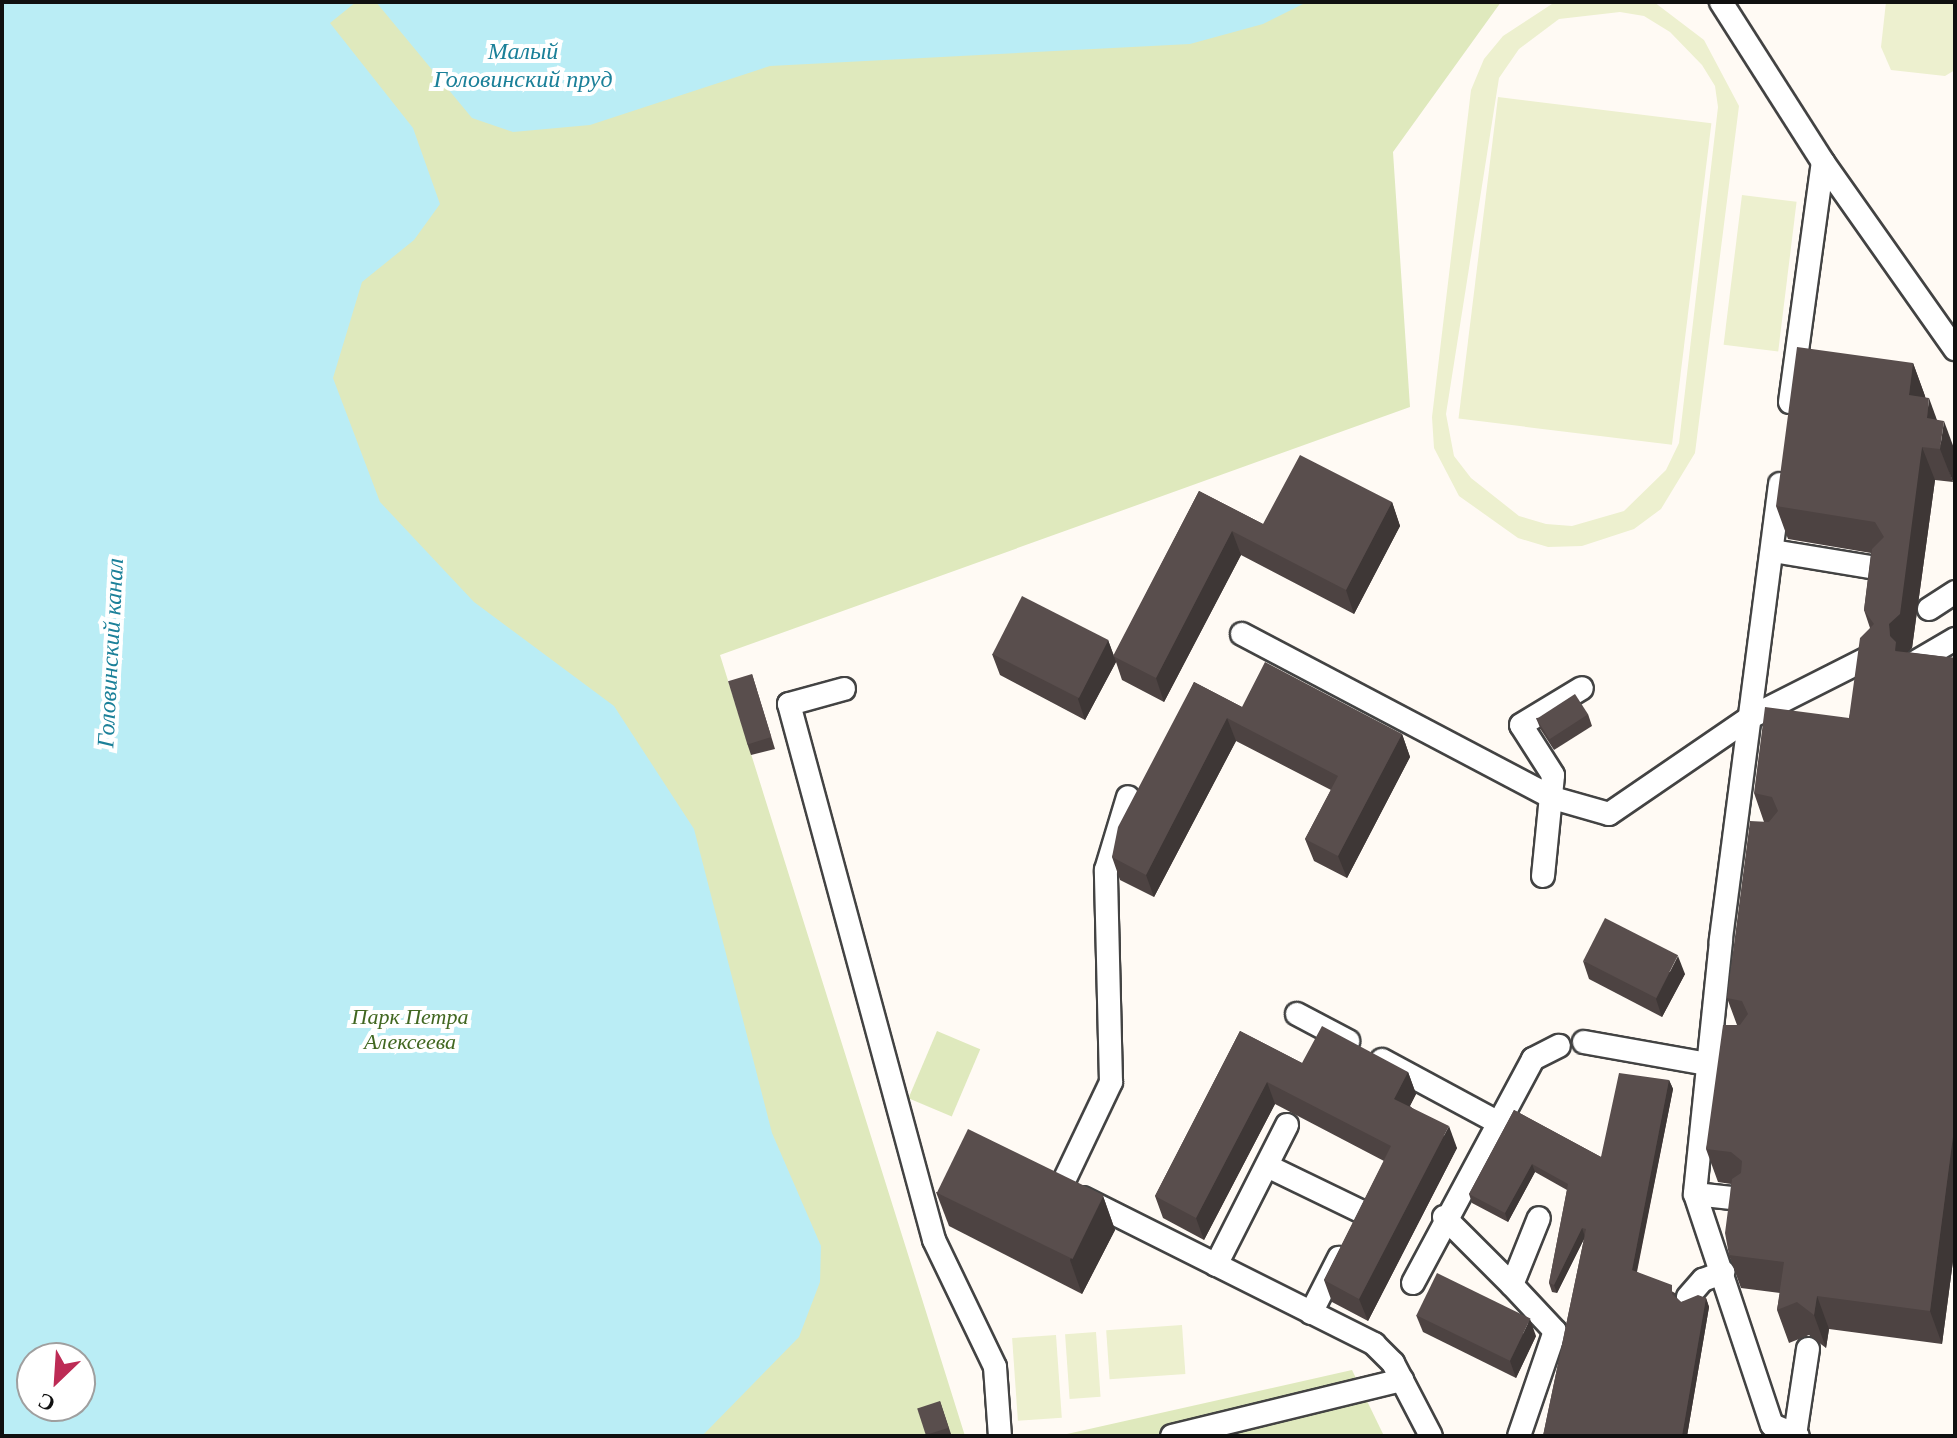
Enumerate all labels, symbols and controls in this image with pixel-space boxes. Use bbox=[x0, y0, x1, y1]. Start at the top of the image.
water label: Малый Головинский пруд bbox=[433, 38, 613, 94]
water label: Головинский канал bbox=[92, 557, 130, 749]
park label: Парк Петра Алексеева bbox=[352, 1003, 468, 1054]
north arrow bbox=[16, 1342, 96, 1422]
text: С bbox=[34, 1388, 59, 1417]

